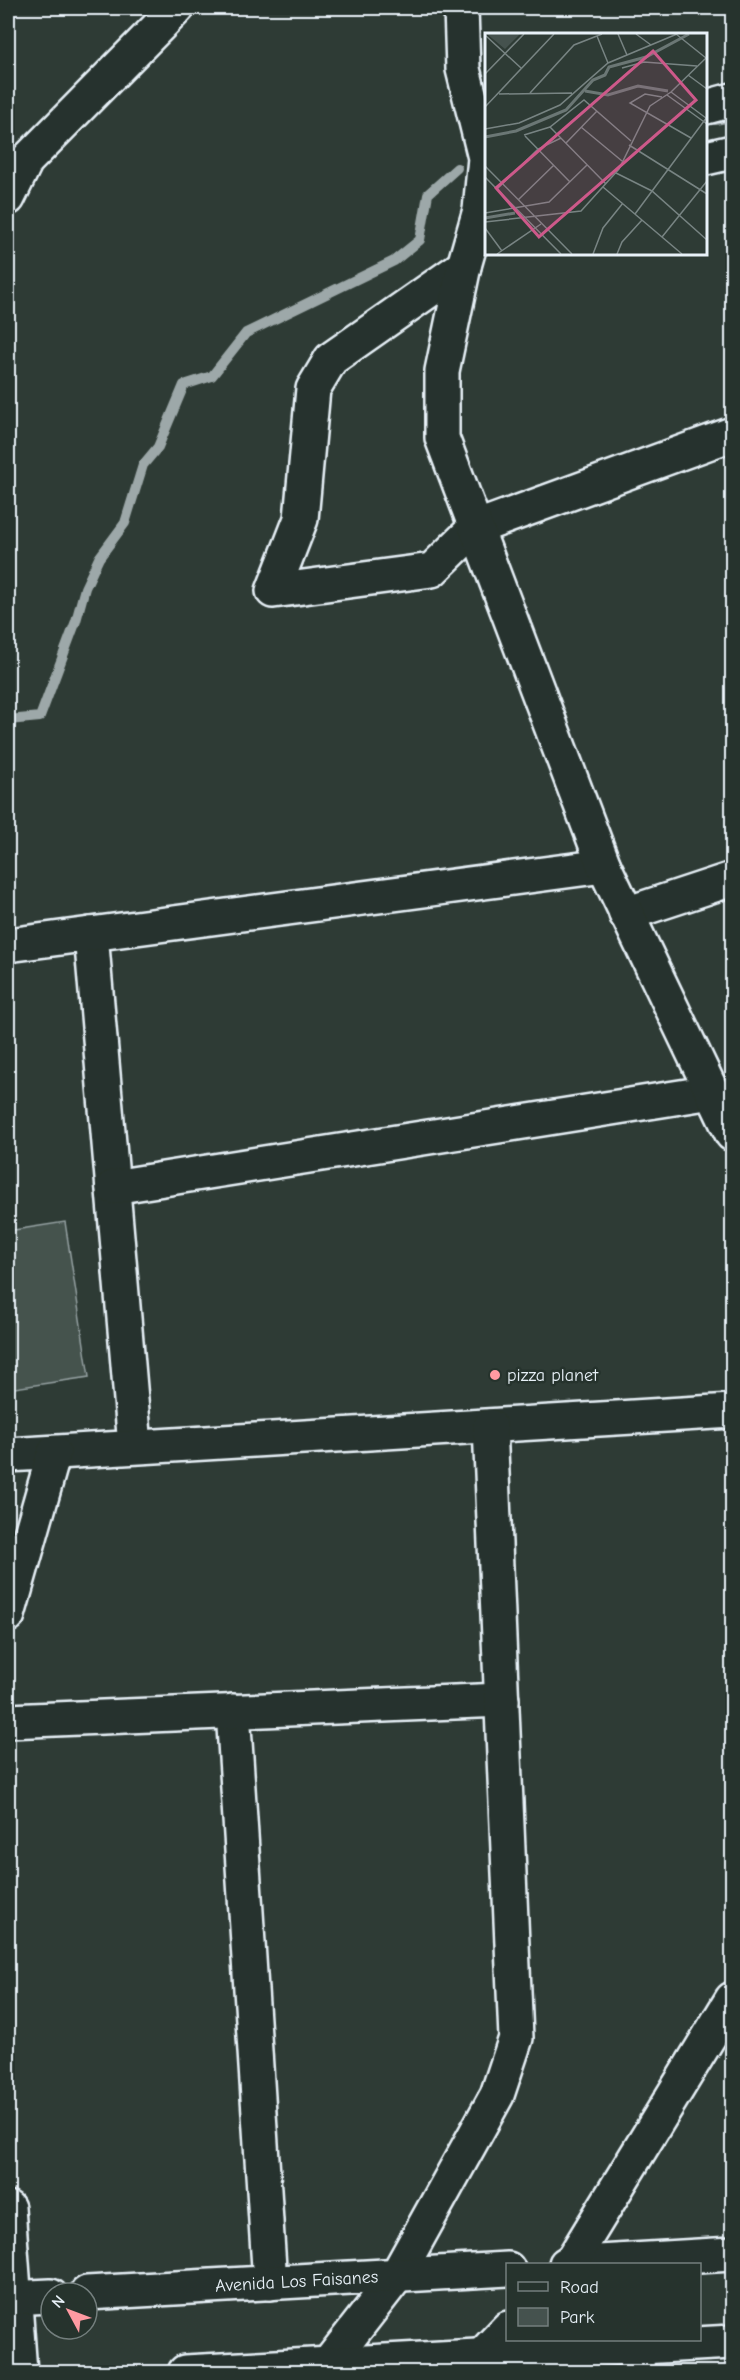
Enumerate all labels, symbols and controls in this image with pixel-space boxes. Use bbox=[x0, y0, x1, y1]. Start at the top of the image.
inset map bbox=[485, 33, 707, 255]
place label: pizza planet bbox=[507, 1365, 599, 1386]
marker: pizza planet bbox=[488, 1368, 502, 1382]
legend bbox=[506, 2263, 701, 2341]
street label: Avenida Los Faisanes bbox=[215, 2266, 379, 2296]
text: Road bbox=[560, 2277, 599, 2298]
north arrow bbox=[39, 2281, 99, 2341]
text: N bbox=[48, 2292, 69, 2312]
text: Park bbox=[560, 2307, 595, 2328]

